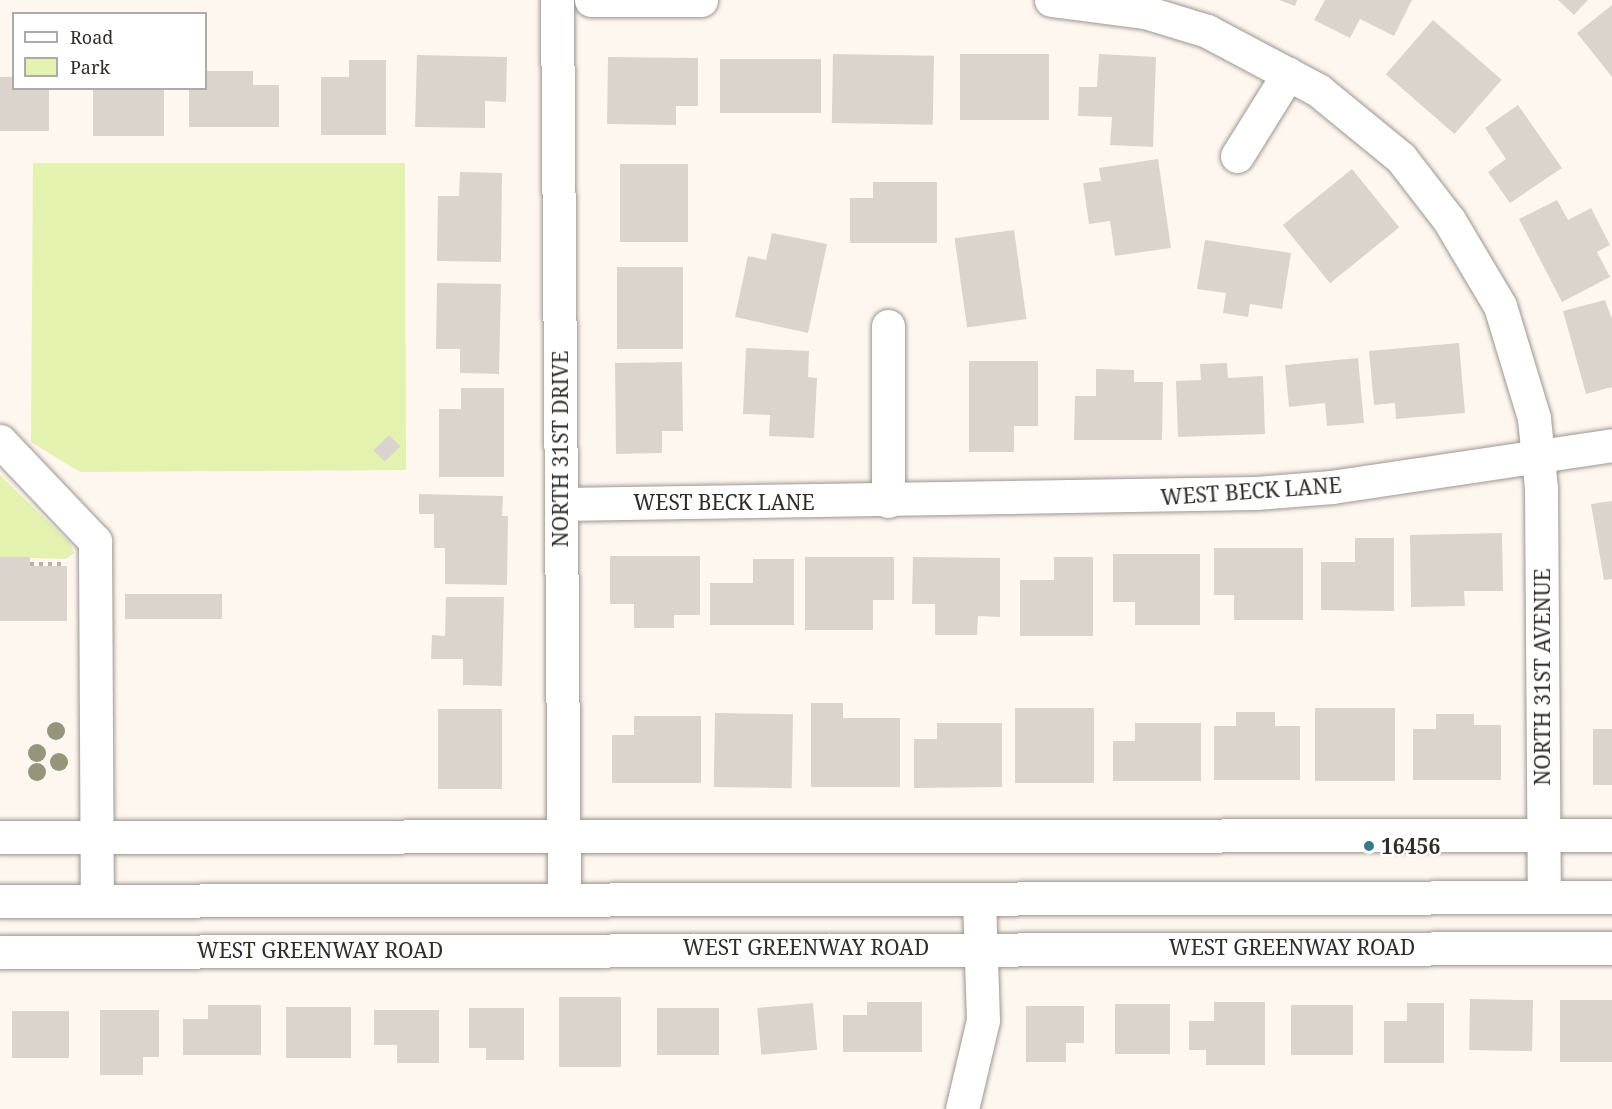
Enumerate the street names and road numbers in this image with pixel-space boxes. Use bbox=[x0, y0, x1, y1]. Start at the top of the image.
street label: NORTH 31ST DRIVE bbox=[547, 351, 573, 547]
street label: WEST BECK LANE bbox=[1160, 472, 1342, 510]
street label: WEST BECK LANE bbox=[633, 489, 815, 515]
street label: NORTH 31ST AVENUE bbox=[1529, 568, 1555, 786]
street label: WEST GREENWAY ROAD bbox=[683, 934, 929, 960]
street label: WEST GREENWAY ROAD bbox=[1169, 934, 1415, 960]
street label: WEST GREENWAY ROAD bbox=[197, 937, 443, 963]

